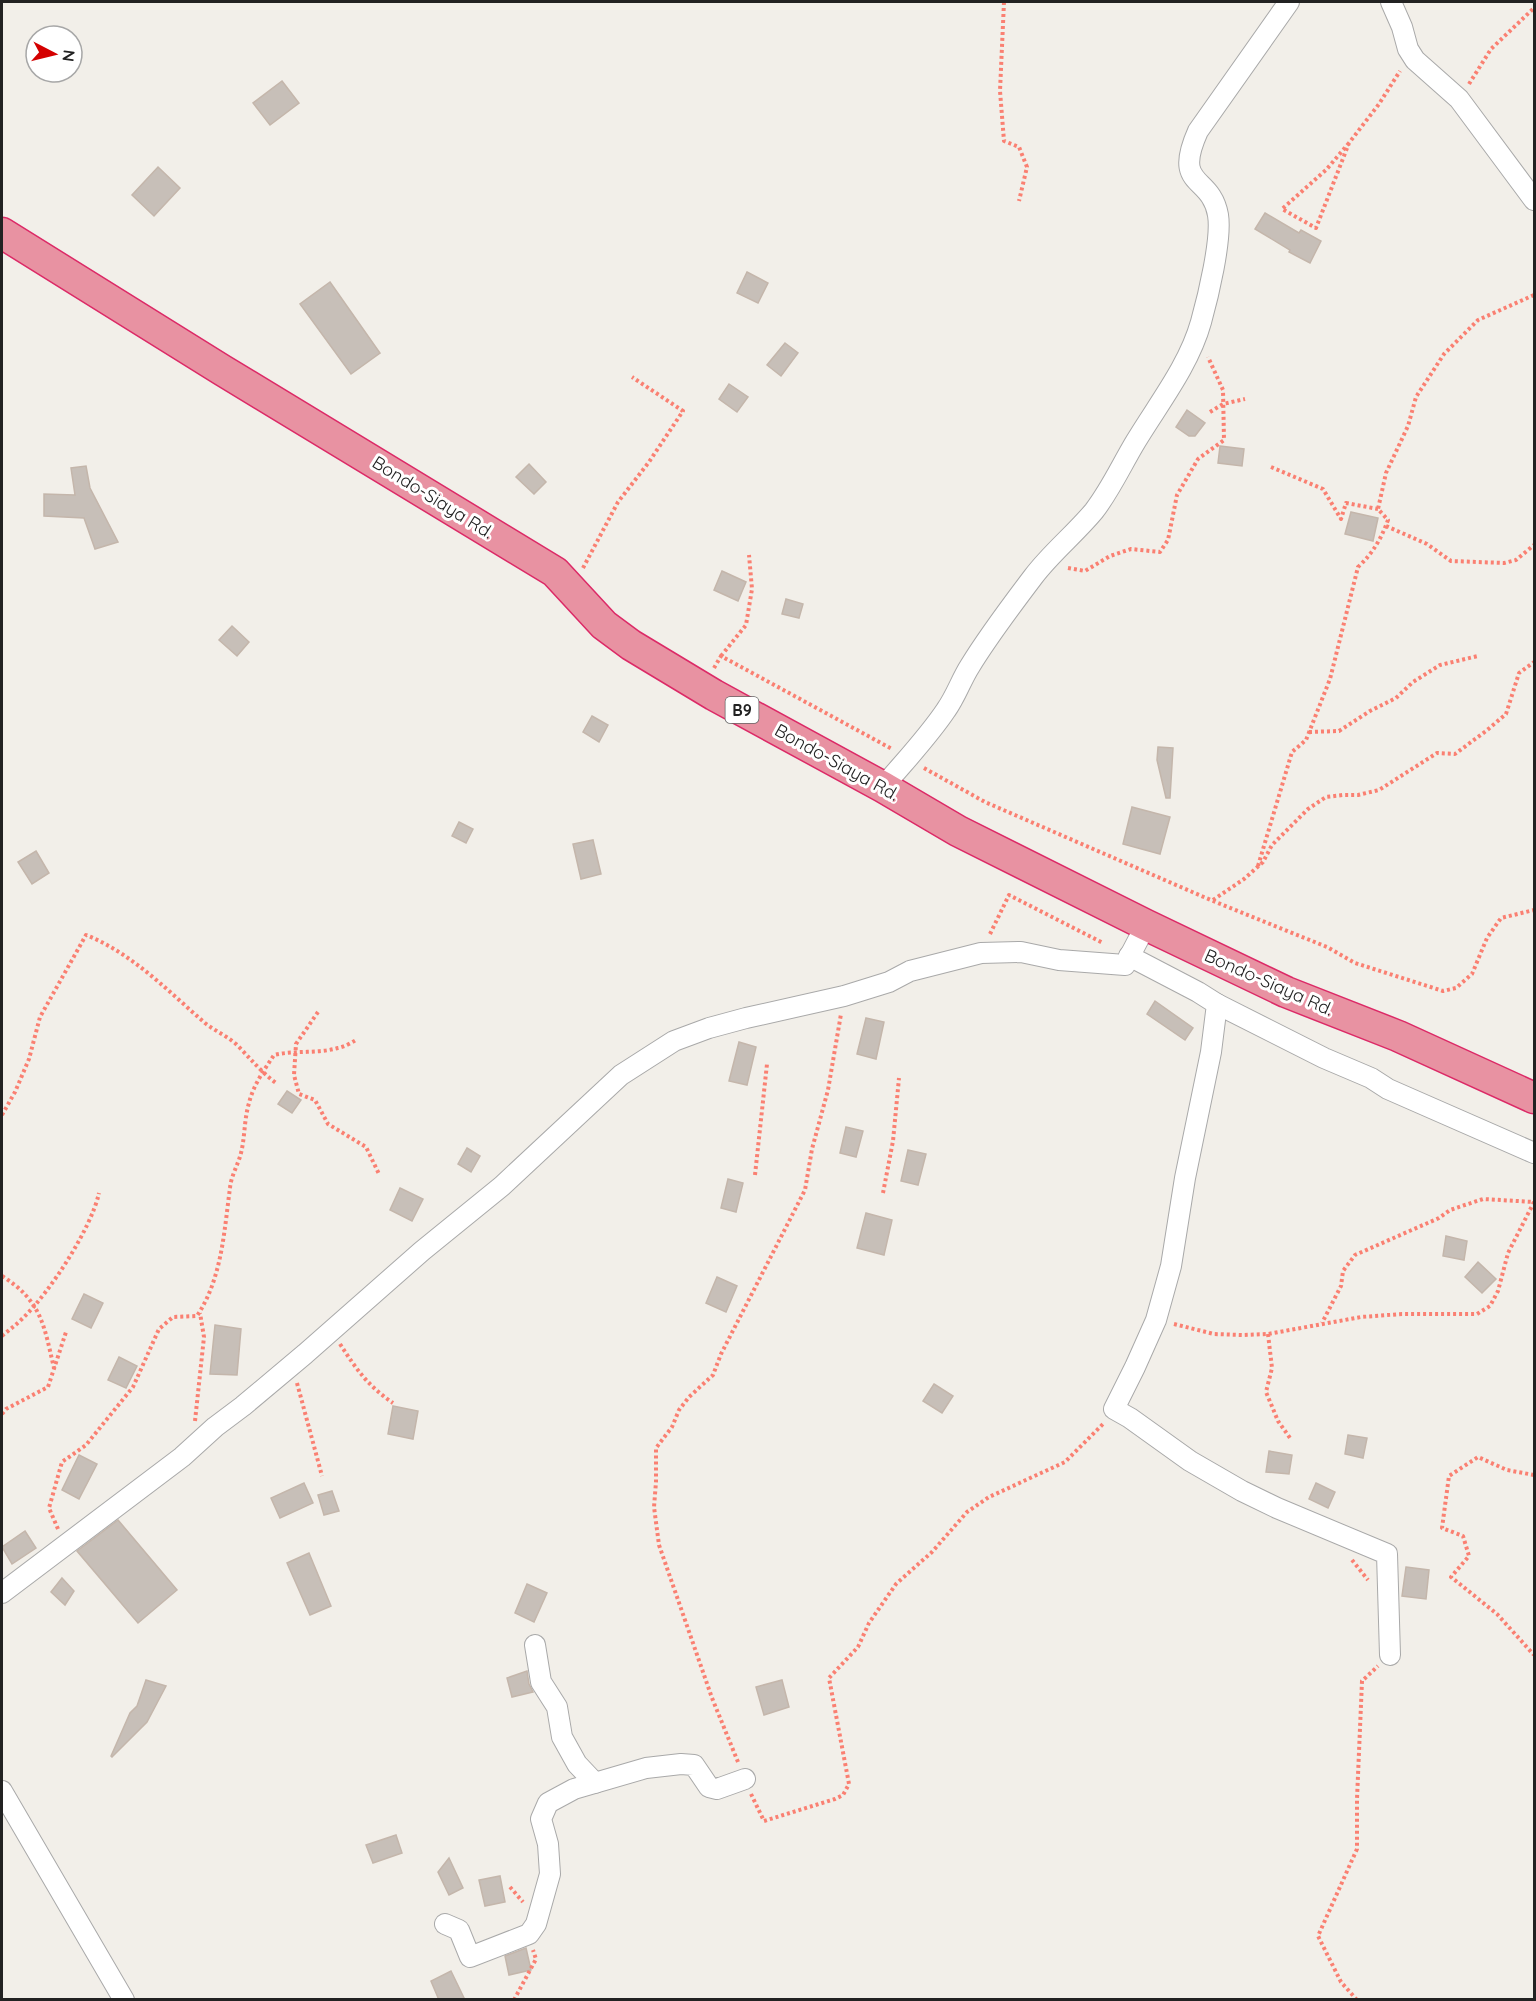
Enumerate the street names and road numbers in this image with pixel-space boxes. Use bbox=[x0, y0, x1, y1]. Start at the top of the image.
street label: Bondo-Siaya Rd. bbox=[368, 450, 498, 544]
road number: B9 bbox=[726, 697, 758, 723]
street label: Bondo-Siaya Rd. bbox=[771, 718, 903, 806]
street label: Bondo-Siaya Rd. bbox=[1201, 943, 1337, 1021]

